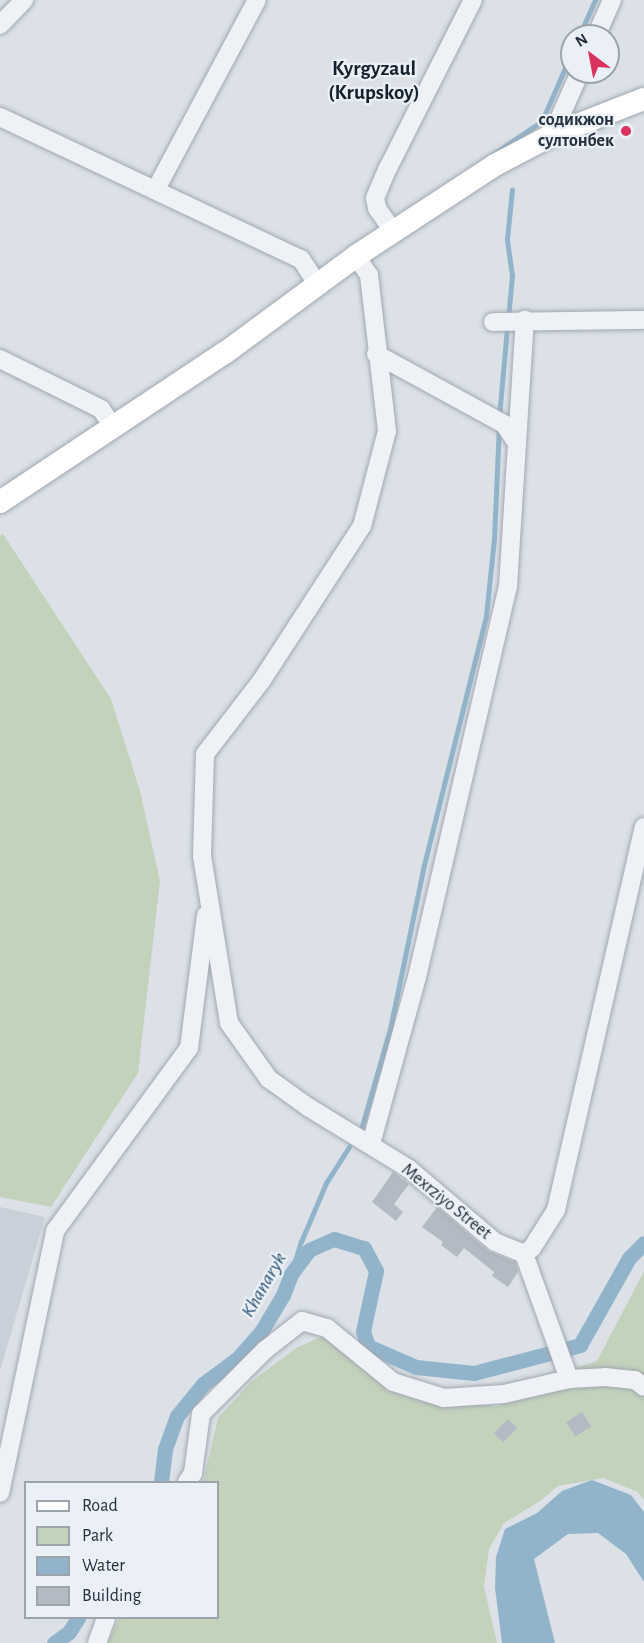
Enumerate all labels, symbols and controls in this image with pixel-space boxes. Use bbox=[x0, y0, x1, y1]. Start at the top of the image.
north arrow bbox=[560, 24, 620, 84]
text: N bbox=[573, 31, 590, 50]
district label: Kyrgyzaul (Krupskoy) bbox=[328, 56, 420, 106]
place label: содикжон султонбек bbox=[538, 110, 614, 152]
marker: содикжон султонбек bbox=[619, 124, 633, 138]
street label: Mexrziyo Street bbox=[397, 1159, 495, 1245]
water label: Khanaryk bbox=[236, 1248, 292, 1322]
legend bbox=[24, 1481, 219, 1619]
text: Road bbox=[82, 1497, 118, 1515]
text: Park bbox=[82, 1527, 113, 1545]
text: Water bbox=[82, 1557, 125, 1575]
text: Building bbox=[82, 1587, 141, 1605]

